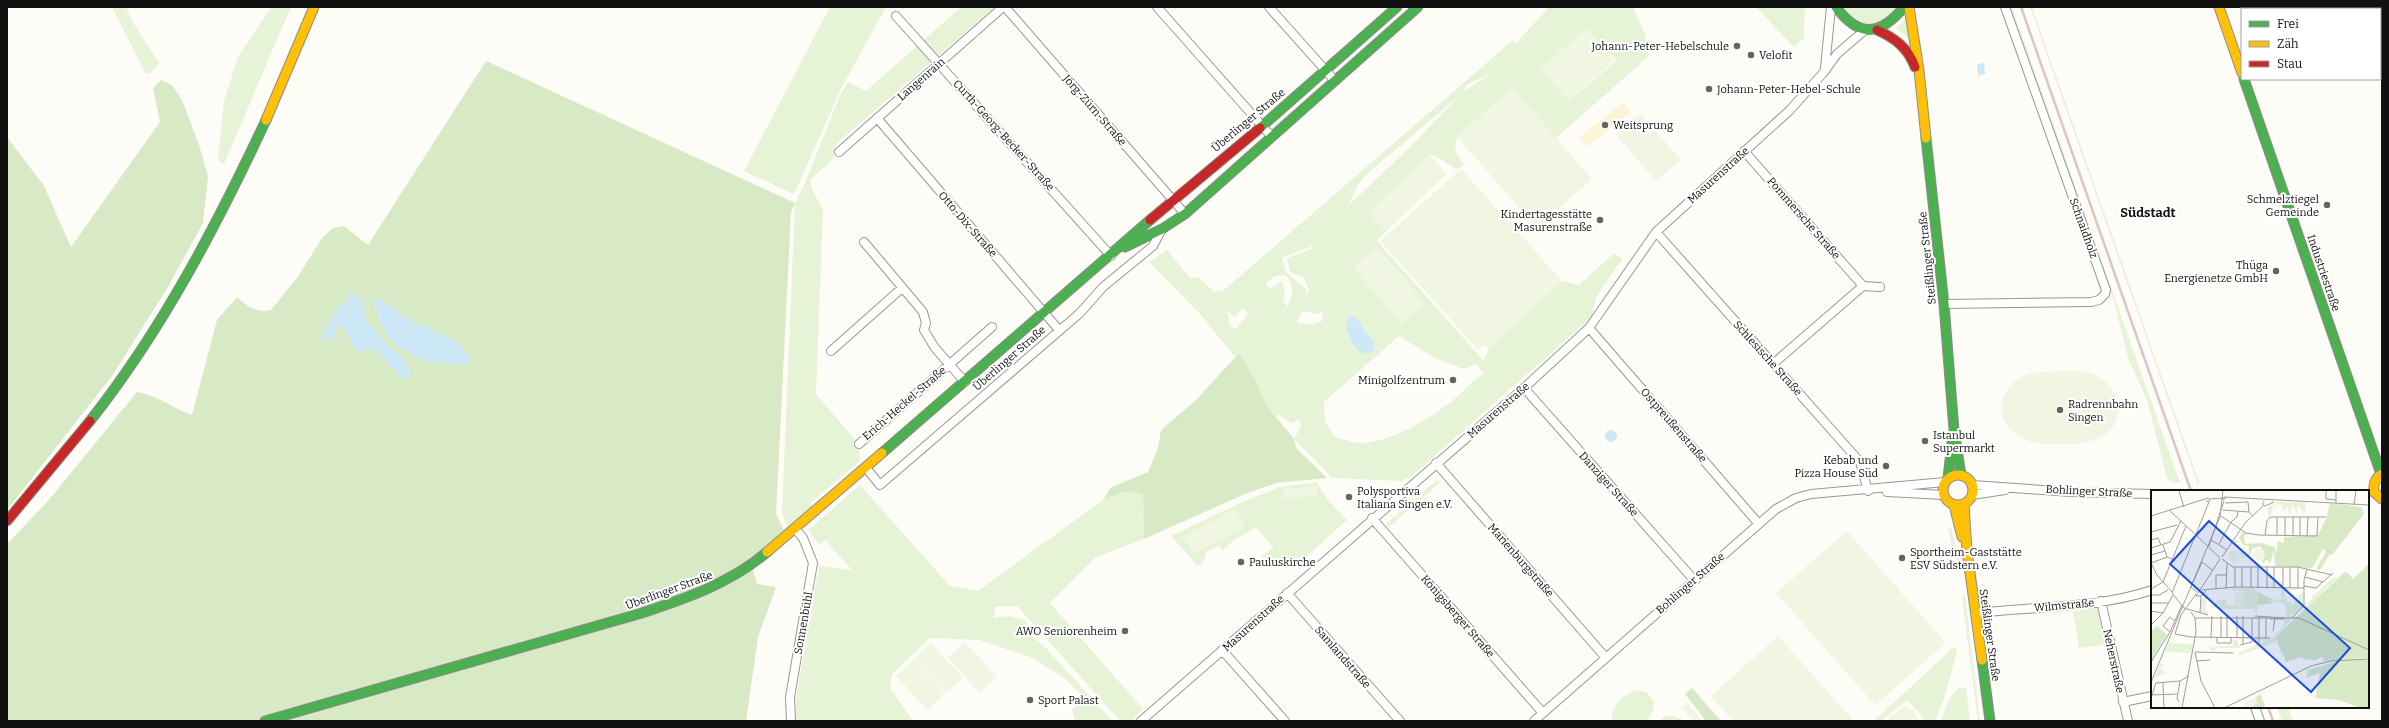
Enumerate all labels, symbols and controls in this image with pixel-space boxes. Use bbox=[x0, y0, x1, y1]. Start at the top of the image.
legend bbox=[2241, 8, 2381, 80]
text: Frei bbox=[2277, 17, 2299, 31]
text: Zäh bbox=[2277, 37, 2299, 51]
place label: Johann-Peter-Hebelschule bbox=[1591, 40, 1729, 53]
marker: Johann-Peter-Hebelschule bbox=[1732, 41, 1742, 51]
place label: Velofit bbox=[1759, 49, 1793, 62]
marker: Velofit bbox=[1746, 50, 1756, 60]
street label: Langenrain bbox=[895, 55, 948, 104]
text: Stau bbox=[2277, 57, 2303, 71]
street label: Jörg-Zürn-Straße bbox=[1060, 71, 1129, 148]
street label: Curth-Georg-Becker-Straße bbox=[950, 77, 1057, 193]
place label: Johann-Peter-Hebel-Schule bbox=[1716, 83, 1861, 96]
marker: Johann-Peter-Hebel-Schule bbox=[1704, 84, 1714, 94]
street label: Überlinger Straße bbox=[1209, 86, 1288, 155]
place label: Weitsprung bbox=[1613, 119, 1673, 132]
marker: Weitsprung bbox=[1600, 120, 1610, 130]
street label: Masurenstraße bbox=[1685, 144, 1752, 206]
street label: Pommersche Straße bbox=[1765, 175, 1843, 262]
street label: Otto-Dix-Straße bbox=[936, 189, 1000, 260]
place label: Schmelztiegel Gemeinde bbox=[2247, 193, 2319, 219]
street label: Schnaidholz bbox=[2067, 196, 2100, 260]
marker: Schmelztiegel Gemeinde bbox=[2322, 200, 2332, 210]
district label: Südstadt bbox=[2120, 205, 2176, 220]
place label: Kindertagesstätte Masurenstraße bbox=[1501, 208, 1592, 234]
street label: Steißlinger Straße bbox=[1916, 211, 1939, 305]
marker: Kindertagesstätte Masurenstraße bbox=[1595, 215, 1605, 225]
street label: Industriestraße bbox=[2304, 233, 2343, 313]
place label: Thüga Energienetze GmbH bbox=[2164, 259, 2268, 285]
marker: Thüga Energienetze GmbH bbox=[2271, 266, 2281, 276]
street label: Schlesische Straße bbox=[1731, 318, 1805, 398]
street label: Überlinger Straße bbox=[970, 323, 1048, 393]
street label: Erich-Heckel-Straße bbox=[860, 364, 949, 443]
place label: Minigolfzentrum bbox=[1358, 374, 1445, 387]
marker: Minigolfzentrum bbox=[1448, 375, 1458, 385]
street label: Masurenstraße bbox=[1465, 380, 1532, 441]
street label: Ostpreußenstraße bbox=[1638, 386, 1709, 465]
place label: Radrennbahn Singen bbox=[2068, 398, 2138, 424]
marker: Radrennbahn Singen bbox=[2055, 405, 2065, 415]
place label: Istanbul Supermarkt bbox=[1933, 429, 1995, 455]
marker: Istanbul Supermarkt bbox=[1920, 436, 1930, 446]
street label: Danziger Straße bbox=[1576, 449, 1641, 519]
place label: Kebab und Pizza House Süd bbox=[1795, 454, 1878, 480]
marker: Kebab und Pizza House Süd bbox=[1881, 461, 1891, 471]
street label: Bohlinger Straße bbox=[2045, 483, 2133, 500]
place label: Polysportiva Italiana Singen e.V. bbox=[1357, 485, 1452, 511]
inset map bbox=[2151, 490, 2369, 708]
marker: Polysportiva Italiana Singen e.V. bbox=[1344, 492, 1354, 502]
street label: Marienburgstraße bbox=[1485, 521, 1556, 600]
place label: Sportheim-Gaststätte ESV Südstern e.V. bbox=[1910, 546, 2022, 572]
street label: Bohlinger Straße bbox=[1653, 550, 1727, 617]
marker: Sportheim-Gaststätte ESV Südstern e.V. bbox=[1897, 553, 1907, 563]
place label: Pauluskirche bbox=[1249, 556, 1316, 569]
marker: Pauluskirche bbox=[1236, 557, 1246, 567]
street label: Überlinger Straße bbox=[624, 569, 715, 612]
street label: Königsberger Straße bbox=[1418, 572, 1497, 660]
street label: Steißlinger Straße bbox=[1977, 588, 2002, 682]
street label: Sonnenbühl bbox=[792, 591, 815, 655]
street label: Masurenstraße bbox=[1220, 592, 1287, 654]
street label: Wilmstraße bbox=[2033, 596, 2095, 615]
street label: Samlandstraße bbox=[1312, 624, 1373, 691]
place label: AWO Seniorenheim bbox=[1016, 625, 1117, 638]
marker: AWO Seniorenheim bbox=[1120, 626, 1130, 636]
street label: Neherstraße bbox=[2100, 628, 2127, 694]
place label: Sport Palast bbox=[1038, 694, 1099, 707]
marker: Sport Palast bbox=[1025, 695, 1035, 705]

